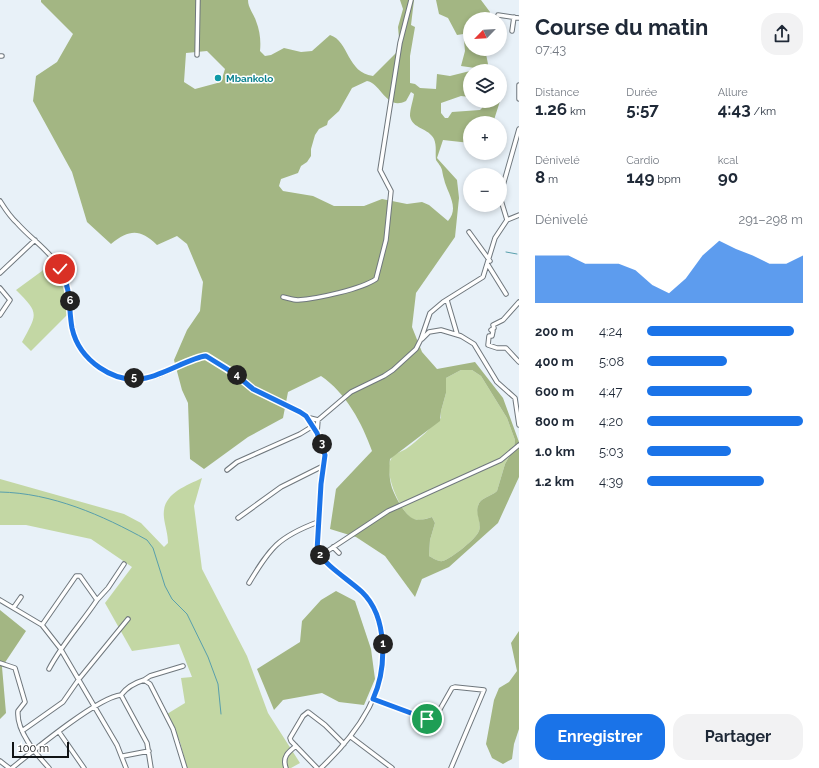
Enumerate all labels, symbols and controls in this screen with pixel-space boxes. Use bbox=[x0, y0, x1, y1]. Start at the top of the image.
north arrow bbox=[463, 12, 507, 56]
map controls bbox=[463, 12, 507, 212]
button: share bbox=[761, 13, 803, 55]
text: Course du matin bbox=[535, 14, 708, 40]
text: 07:43 bbox=[535, 42, 566, 57]
button: layers bbox=[463, 64, 507, 108]
marker: Mbankolo bbox=[213, 73, 223, 83]
place label: Mbankolo bbox=[226, 73, 273, 84]
text: Distance bbox=[535, 86, 579, 99]
text: Durée bbox=[626, 86, 657, 99]
text: Allure bbox=[718, 86, 748, 99]
text: 1.26 bbox=[535, 99, 567, 119]
text: 5:57 bbox=[626, 99, 659, 119]
text: 4:43 bbox=[718, 99, 751, 119]
text: km bbox=[567, 105, 586, 118]
text: /km bbox=[751, 105, 776, 118]
button: + bbox=[463, 116, 507, 160]
text: Dénivelé bbox=[535, 154, 580, 167]
text: Cardio bbox=[626, 154, 659, 167]
text: kcal bbox=[718, 154, 738, 167]
text: 8 bbox=[535, 167, 545, 187]
text: 149 bbox=[626, 167, 654, 187]
text: 90 bbox=[718, 167, 738, 187]
button: − bbox=[463, 168, 507, 212]
text: m bbox=[545, 173, 558, 186]
text: bpm bbox=[654, 173, 681, 186]
text: Dénivelé bbox=[535, 212, 588, 227]
text: 291–298 m bbox=[738, 212, 803, 227]
pin bbox=[43, 252, 77, 286]
icon: check bbox=[49, 258, 71, 280]
pin: 6 bbox=[60, 291, 80, 311]
text: 6 bbox=[67, 294, 73, 307]
text: 200 m bbox=[535, 324, 574, 339]
text: 4:24 bbox=[599, 324, 622, 339]
text: 400 m bbox=[535, 354, 574, 369]
text: 5:08 bbox=[599, 354, 624, 369]
pin: 4 bbox=[227, 365, 247, 385]
pin: 5 bbox=[124, 368, 144, 388]
text: 4 bbox=[234, 368, 240, 381]
text: 5 bbox=[131, 371, 137, 384]
text: 600 m bbox=[535, 384, 574, 399]
text: 4:47 bbox=[599, 384, 623, 399]
text: 800 m bbox=[535, 414, 574, 429]
text: 4:20 bbox=[599, 414, 623, 429]
pin: 3 bbox=[312, 434, 332, 454]
text: 3 bbox=[319, 437, 325, 450]
text: 1.0 km bbox=[535, 444, 575, 459]
text: 5:03 bbox=[599, 444, 623, 459]
text: 1.2 km bbox=[535, 474, 574, 489]
text: 4:39 bbox=[599, 474, 623, 489]
pin: 2 bbox=[310, 545, 330, 565]
text: 2 bbox=[317, 548, 323, 561]
pin: 1 bbox=[373, 634, 393, 654]
text: 1 bbox=[380, 637, 386, 650]
pin bbox=[410, 702, 444, 736]
icon: arrive bbox=[416, 708, 438, 730]
button: Enregistrer bbox=[535, 714, 665, 760]
button: Partager bbox=[673, 714, 803, 760]
scale bar bbox=[12, 740, 69, 759]
text: 100 m bbox=[18, 742, 49, 755]

